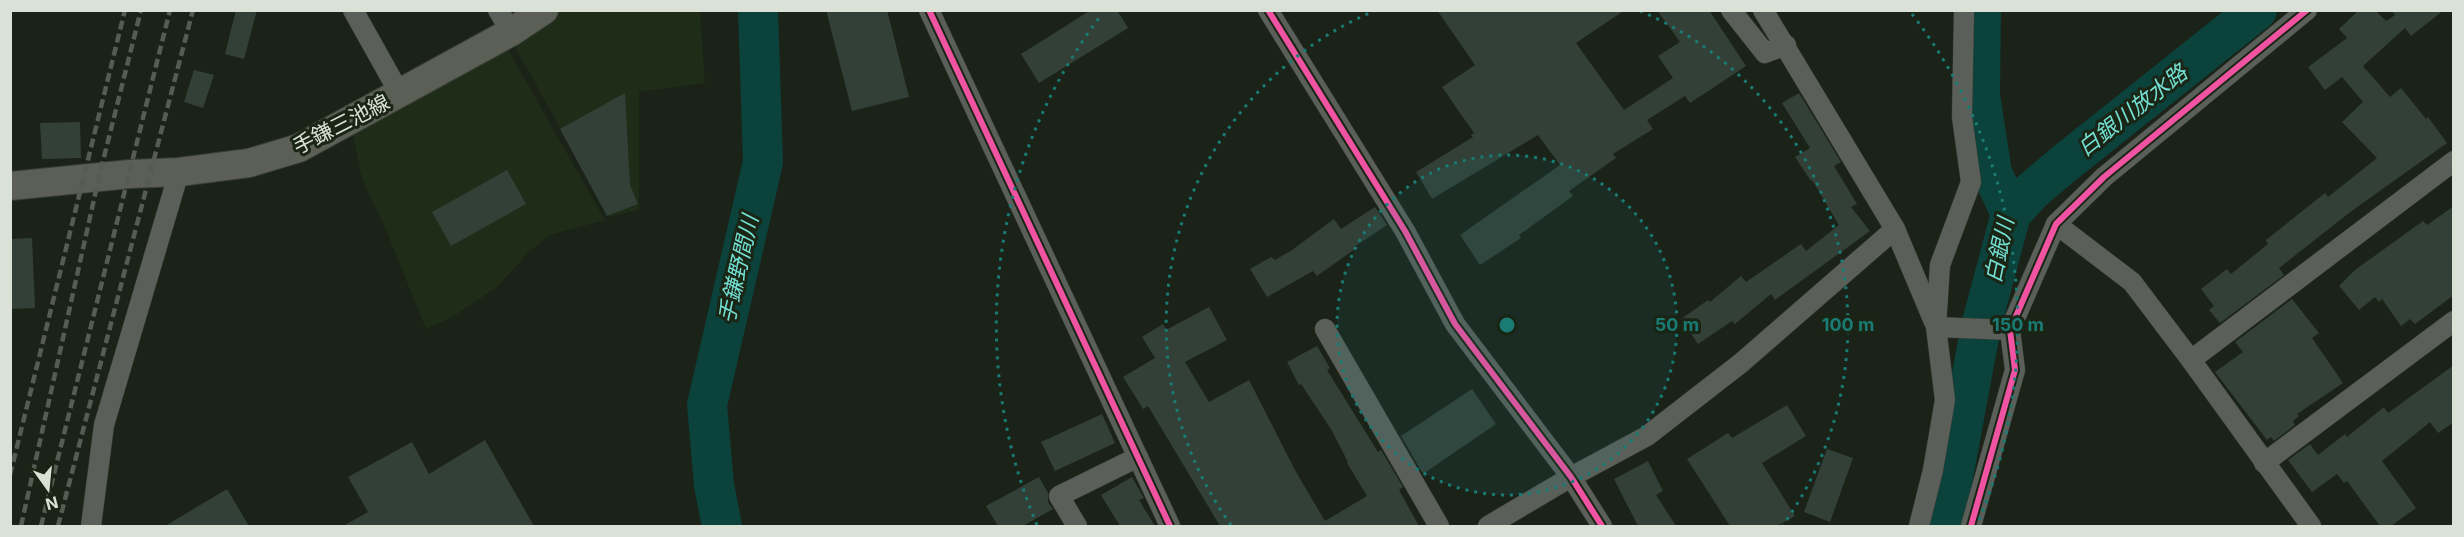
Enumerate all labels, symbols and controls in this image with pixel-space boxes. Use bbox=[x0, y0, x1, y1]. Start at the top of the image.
water label: 白銀川放水路 bbox=[2072, 58, 2194, 161]
street label: 手鎌三池線 bbox=[289, 89, 393, 159]
water label: 手鎌野間川 bbox=[713, 211, 763, 326]
water label: 白銀川 bbox=[1979, 213, 2019, 285]
text: 50 m bbox=[1655, 314, 1699, 335]
text: 100 m bbox=[1822, 314, 1874, 335]
text: 150 m bbox=[1992, 314, 2044, 335]
centre of rings bbox=[1497, 315, 1517, 335]
north arrow bbox=[18, 459, 78, 519]
text: N bbox=[43, 492, 60, 515]

